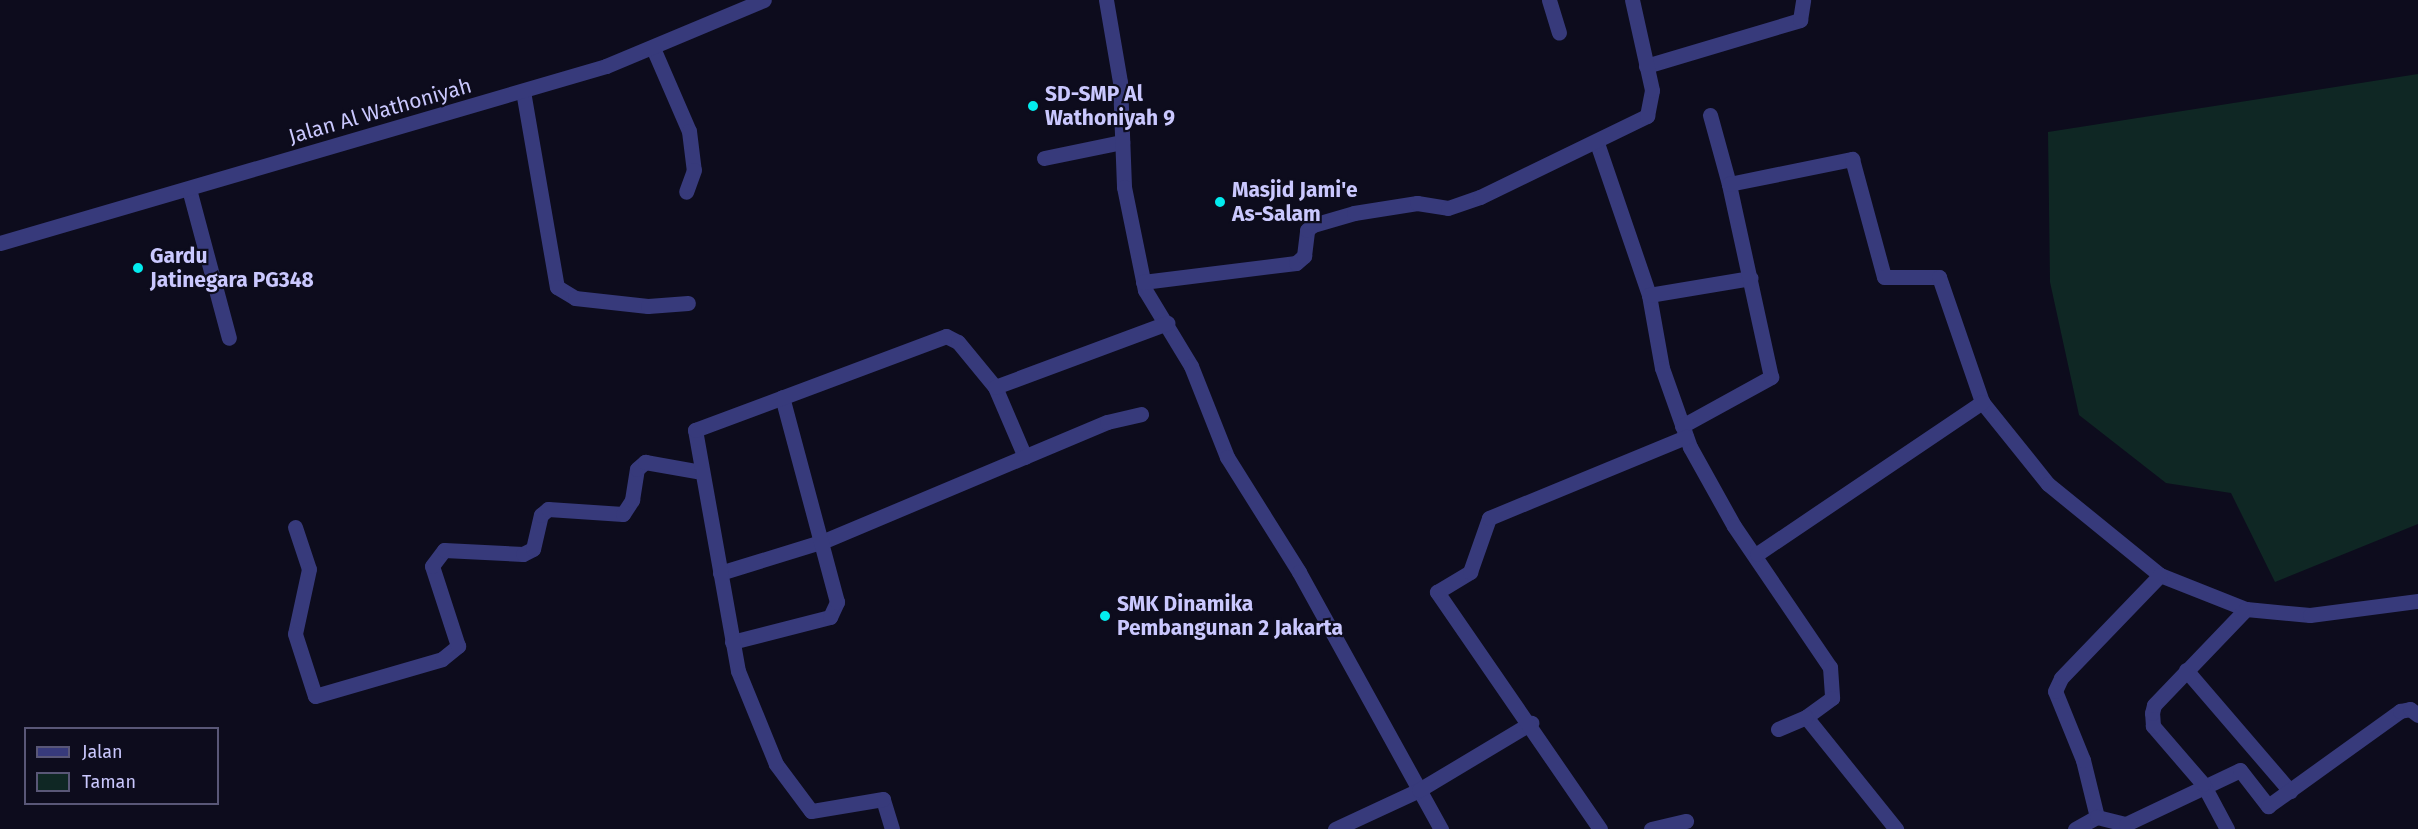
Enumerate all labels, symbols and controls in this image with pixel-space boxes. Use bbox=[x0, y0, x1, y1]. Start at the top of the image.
street label: Jalan Al Wathoniyah bbox=[286, 73, 474, 149]
place label: SD-SMP Al Wathoniyah 9 bbox=[1045, 81, 1175, 131]
marker: SD-SMP Al Wathoniyah 9 bbox=[1026, 99, 1040, 113]
place label: Masjid Jami'e As-Salam bbox=[1232, 177, 1358, 227]
marker: Masjid Jami'e As-Salam bbox=[1213, 195, 1227, 209]
place label: Gardu Jatinegara PG348 bbox=[150, 243, 314, 293]
marker: Gardu Jatinegara PG348 bbox=[131, 261, 145, 275]
place label: SMK Dinamika Pembangunan 2 Jakarta bbox=[1117, 591, 1343, 641]
marker: SMK Dinamika Pembangunan 2 Jakarta bbox=[1098, 609, 1112, 623]
legend bbox=[24, 727, 219, 805]
text: Jalan bbox=[82, 741, 123, 763]
text: Taman bbox=[82, 771, 136, 793]

